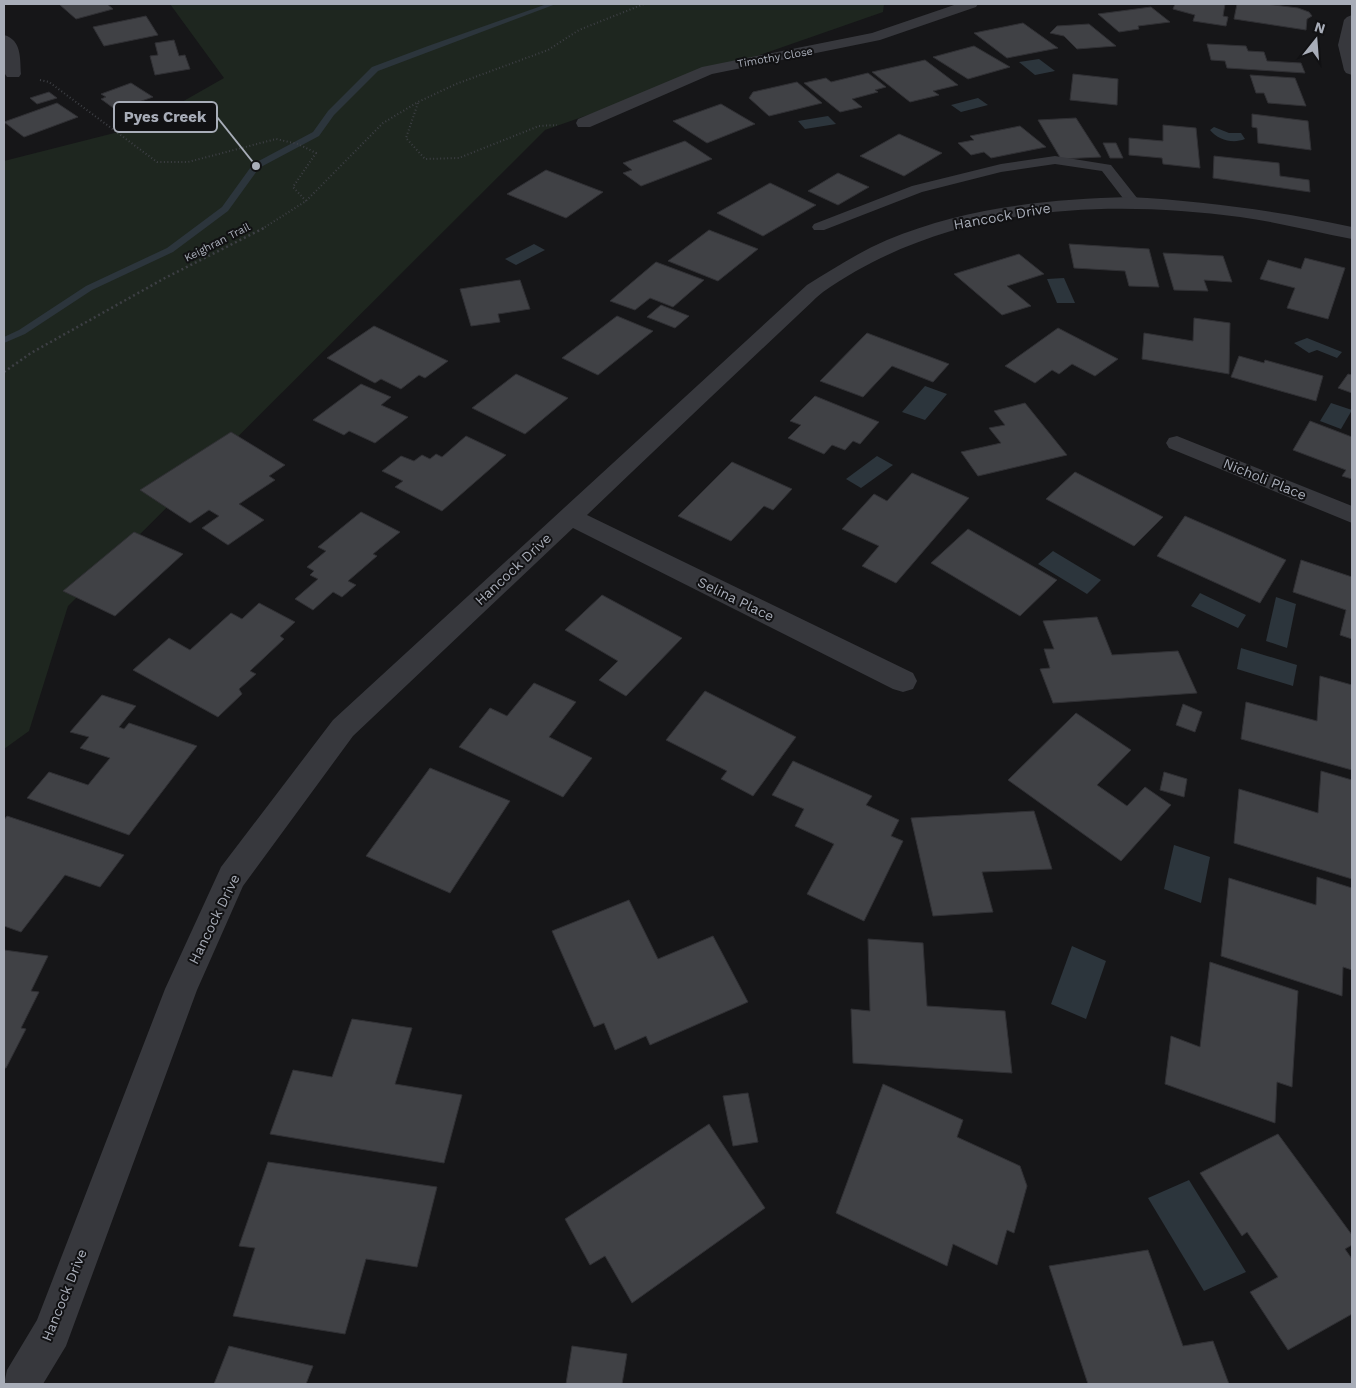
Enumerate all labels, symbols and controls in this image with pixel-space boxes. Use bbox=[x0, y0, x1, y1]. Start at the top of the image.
north arrow bbox=[1291, 15, 1341, 65]
text: N bbox=[1313, 18, 1327, 37]
street label: Timothy Close bbox=[736, 44, 814, 71]
callout: Pyes Creek bbox=[114, 102, 217, 132]
text: Pyes Creek bbox=[124, 108, 207, 126]
street label: Hancock Drive bbox=[952, 200, 1052, 232]
street label: Keighran Trail bbox=[182, 220, 253, 265]
street label: Nicholi Place bbox=[1221, 455, 1309, 503]
street label: Hancock Drive bbox=[472, 530, 554, 608]
street label: Selina Place bbox=[695, 574, 777, 624]
street label: Hancock Drive bbox=[185, 871, 243, 967]
street label: Hancock Drive bbox=[38, 1247, 90, 1343]

